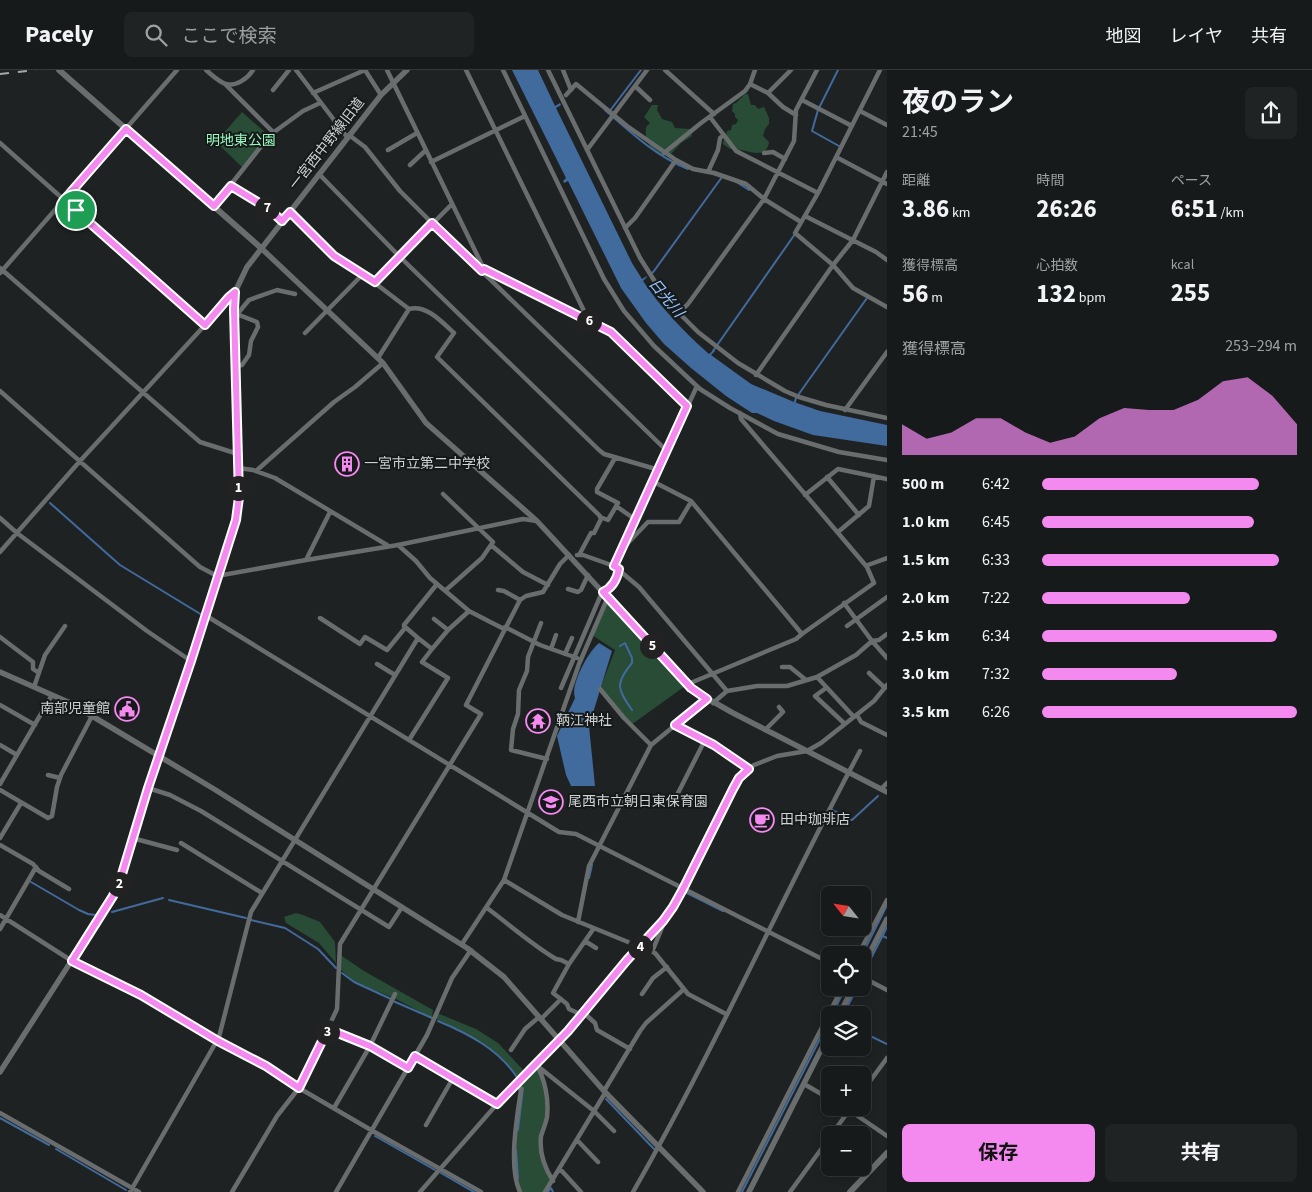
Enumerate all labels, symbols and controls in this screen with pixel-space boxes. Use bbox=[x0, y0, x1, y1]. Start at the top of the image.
search box bbox=[124, 12, 474, 57]
text: Pacely bbox=[25, 17, 94, 52]
icon: search bbox=[142, 21, 170, 49]
text: ここで検索 bbox=[182, 23, 277, 50]
text: 地図 bbox=[1106, 24, 1142, 49]
text: レイヤ bbox=[1170, 24, 1223, 49]
text: 共有 bbox=[1251, 24, 1287, 49]
text: 夜のラン bbox=[902, 82, 1014, 122]
button: share bbox=[1245, 87, 1297, 139]
street label: 一宮西中野線旧道 bbox=[285, 94, 369, 194]
text: 21:45 bbox=[902, 121, 938, 143]
park label: 明地東公園 bbox=[206, 131, 276, 151]
text: 距離 bbox=[902, 171, 930, 191]
text: 時間 bbox=[1036, 171, 1064, 191]
text: ペース bbox=[1171, 171, 1212, 191]
pin bbox=[55, 189, 97, 231]
text: 3.86 bbox=[902, 191, 949, 227]
text: 26:26 bbox=[1036, 191, 1097, 227]
text: 6:51 bbox=[1171, 191, 1218, 227]
icon: arrive bbox=[62, 196, 90, 224]
pin: 7 bbox=[254, 196, 280, 220]
text: 7 bbox=[264, 198, 271, 218]
text: km bbox=[949, 203, 970, 223]
text: /km bbox=[1218, 203, 1244, 223]
text: kcal bbox=[1171, 255, 1194, 275]
text: 獲得標高 bbox=[902, 256, 958, 276]
text: 心拍数 bbox=[1036, 256, 1078, 276]
water label: 日光川 bbox=[643, 274, 690, 324]
text: 255 bbox=[1171, 275, 1210, 311]
text: 56 bbox=[902, 276, 928, 312]
text: 132 bbox=[1036, 276, 1076, 312]
text: m bbox=[928, 288, 943, 308]
text: bpm bbox=[1076, 288, 1106, 308]
pin: 6 bbox=[576, 308, 602, 334]
text: 6 bbox=[586, 311, 593, 331]
text: 253–294 m bbox=[1225, 335, 1297, 357]
text: 獲得標高 bbox=[902, 338, 966, 360]
building icon: 一宮市立第二中学校 bbox=[334, 451, 360, 477]
place label: 一宮市立第二中学校 bbox=[364, 454, 490, 474]
text: 500 m bbox=[902, 473, 944, 495]
text: 6:42 bbox=[982, 473, 1010, 495]
pin: 1 bbox=[226, 476, 250, 500]
text: 1 bbox=[235, 478, 242, 498]
text: 1.0 km bbox=[902, 511, 949, 533]
text: 6:45 bbox=[982, 511, 1010, 533]
text: 1.5 km bbox=[902, 549, 949, 571]
text: 6:33 bbox=[982, 549, 1010, 571]
text: 2.0 km bbox=[902, 587, 949, 609]
text: 7:22 bbox=[982, 587, 1010, 609]
text: 2.5 km bbox=[902, 625, 949, 647]
text: 6:34 bbox=[982, 625, 1010, 647]
pin: 5 bbox=[640, 634, 664, 658]
text: 5 bbox=[649, 636, 656, 656]
text: 3.0 km bbox=[902, 663, 949, 685]
text: 7:32 bbox=[982, 663, 1010, 685]
public building icon: 南部児童館 bbox=[114, 696, 140, 722]
place label: 南部児童館 bbox=[40, 699, 110, 719]
text: 3.5 km bbox=[902, 701, 949, 723]
text: 6:26 bbox=[982, 701, 1010, 723]
temple icon: 鞆江神社 bbox=[525, 708, 551, 734]
place label: 鞆江神社 bbox=[556, 711, 612, 731]
school or university icon: 尾西市立朝日東保育園 bbox=[538, 789, 564, 815]
place label: 尾西市立朝日東保育園 bbox=[568, 792, 708, 812]
cafe icon: 田中珈琲店 bbox=[749, 807, 775, 833]
place label: 田中珈琲店 bbox=[780, 810, 850, 830]
pin: 2 bbox=[106, 872, 132, 896]
text: 2 bbox=[116, 874, 123, 894]
north arrow bbox=[821, 886, 871, 936]
map controls bbox=[821, 886, 871, 1176]
pin: 4 bbox=[628, 934, 652, 960]
text: 4 bbox=[637, 937, 644, 957]
button: locate bbox=[821, 946, 871, 996]
button: layers bbox=[821, 1006, 871, 1056]
pin: 3 bbox=[314, 1020, 340, 1044]
text: 3 bbox=[324, 1022, 331, 1042]
button: + bbox=[821, 1066, 871, 1116]
button: 保存 bbox=[902, 1124, 1095, 1182]
button: 共有 bbox=[1105, 1124, 1297, 1182]
button: − bbox=[821, 1126, 871, 1176]

